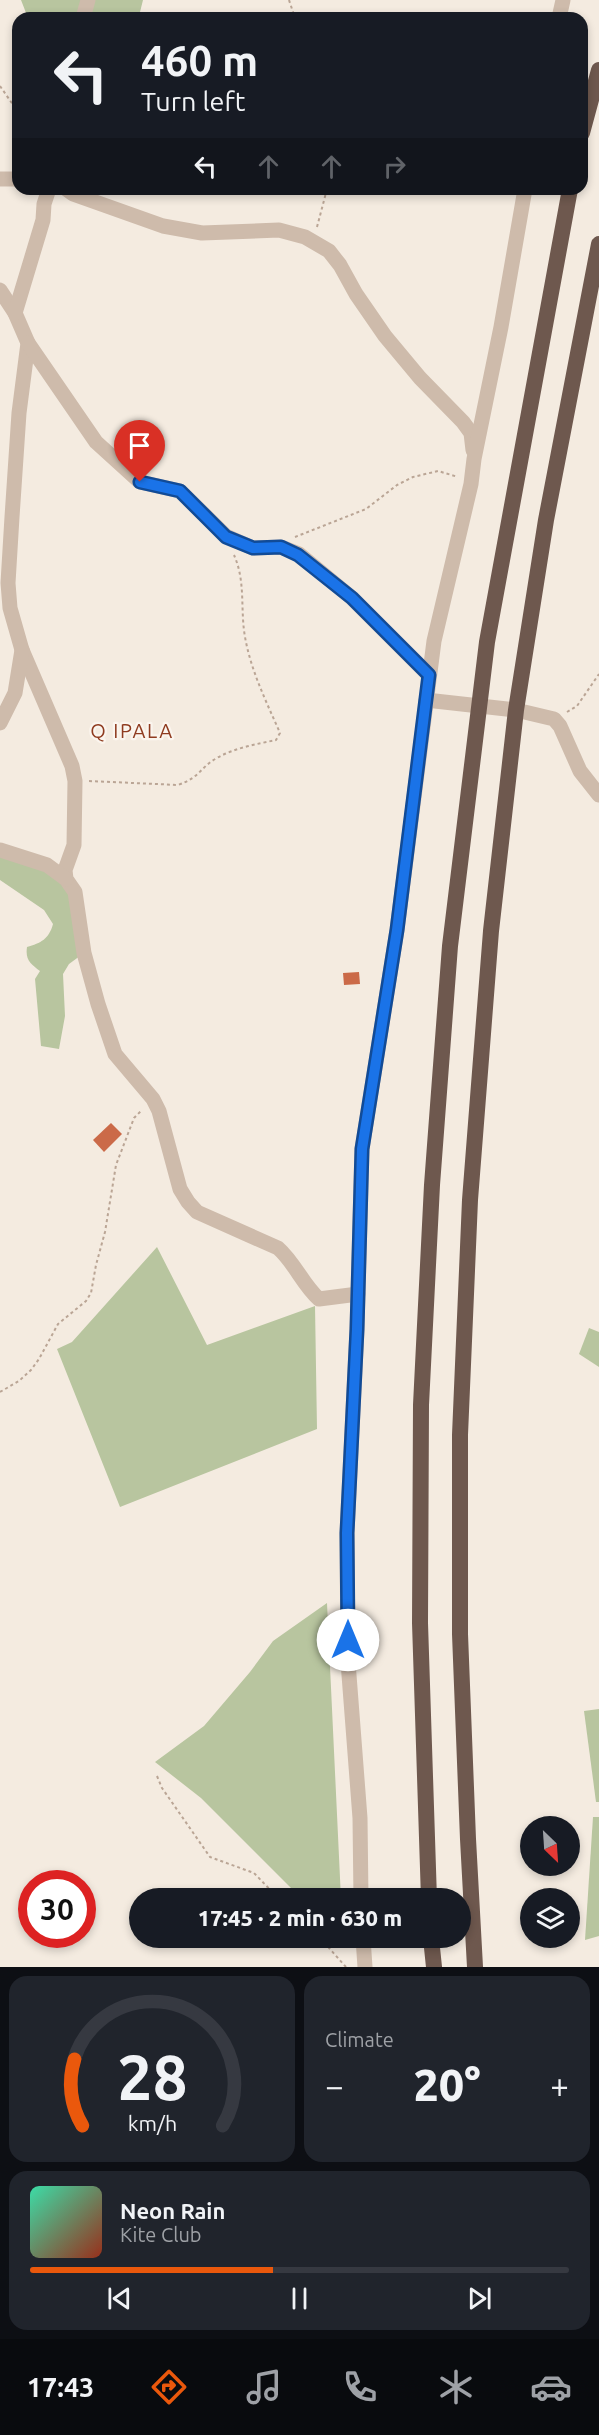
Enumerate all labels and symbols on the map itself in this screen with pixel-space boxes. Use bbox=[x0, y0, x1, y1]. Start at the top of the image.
pin bbox=[114, 420, 165, 482]
district label: Q IPALA bbox=[90, 719, 174, 742]
position arrow bbox=[316, 1608, 380, 1672]
north arrow bbox=[520, 1816, 580, 1876]
speed limit sign: 30 bbox=[18, 1870, 96, 1948]

